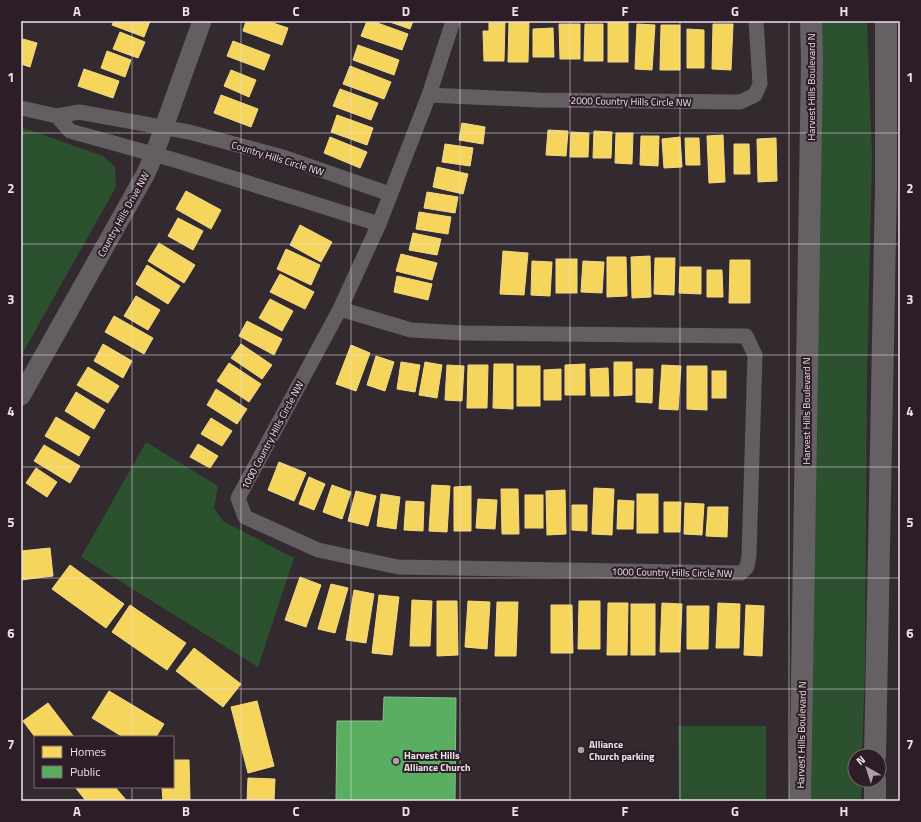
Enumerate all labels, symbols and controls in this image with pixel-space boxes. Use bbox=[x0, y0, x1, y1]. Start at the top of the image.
text: A bbox=[73, 1, 81, 21]
text: B bbox=[182, 1, 190, 21]
text: C bbox=[292, 1, 300, 21]
text: D bbox=[402, 1, 410, 21]
text: E bbox=[511, 1, 519, 21]
text: F bbox=[622, 1, 629, 21]
text: G bbox=[731, 1, 739, 21]
text: H bbox=[840, 1, 848, 21]
street label: Harvest Hills Boulevard N bbox=[804, 33, 819, 141]
text: 1 bbox=[7, 67, 15, 87]
text: 1 bbox=[906, 67, 914, 87]
street label: 2000 Country Hills Circle NW bbox=[570, 93, 692, 110]
street label: Country Hills Circle NW bbox=[230, 137, 326, 180]
street label: Country Hills Drive NW bbox=[94, 169, 153, 260]
text: 2 bbox=[7, 178, 15, 198]
text: 2 bbox=[906, 178, 914, 198]
text: 3 bbox=[7, 289, 15, 309]
text: 3 bbox=[906, 289, 914, 309]
street label: Harvest Hills Boulevard N bbox=[799, 357, 814, 465]
street label: 1000 Country Hills Circle NW bbox=[237, 378, 307, 492]
text: 4 bbox=[7, 401, 15, 421]
text: 4 bbox=[906, 401, 914, 421]
text: 5 bbox=[7, 512, 15, 532]
text: 5 bbox=[906, 512, 914, 532]
street label: 1000 Country Hills Circle NW bbox=[611, 564, 733, 581]
text: 6 bbox=[7, 623, 15, 643]
text: 6 bbox=[906, 623, 914, 643]
street label: Harvest Hills Boulevard N bbox=[793, 681, 810, 789]
text: 7 bbox=[7, 734, 15, 754]
text: 7 bbox=[906, 734, 914, 754]
legend bbox=[34, 736, 174, 788]
place label: Alliance Church parking bbox=[589, 737, 655, 764]
text: Homes bbox=[70, 742, 106, 761]
marker: Alliance Church parking bbox=[576, 745, 586, 755]
place label: Harvest Hills Alliance Church bbox=[404, 748, 471, 775]
north arrow bbox=[847, 748, 887, 788]
text: N bbox=[853, 752, 869, 769]
marker: Harvest Hills Alliance Church bbox=[391, 756, 401, 766]
text: Public bbox=[70, 762, 100, 781]
text: A bbox=[73, 801, 81, 821]
text: B bbox=[182, 801, 190, 821]
text: C bbox=[292, 801, 300, 821]
text: D bbox=[402, 801, 410, 821]
text: E bbox=[511, 801, 519, 821]
text: F bbox=[622, 801, 629, 821]
text: G bbox=[731, 801, 739, 821]
text: H bbox=[840, 801, 848, 821]

